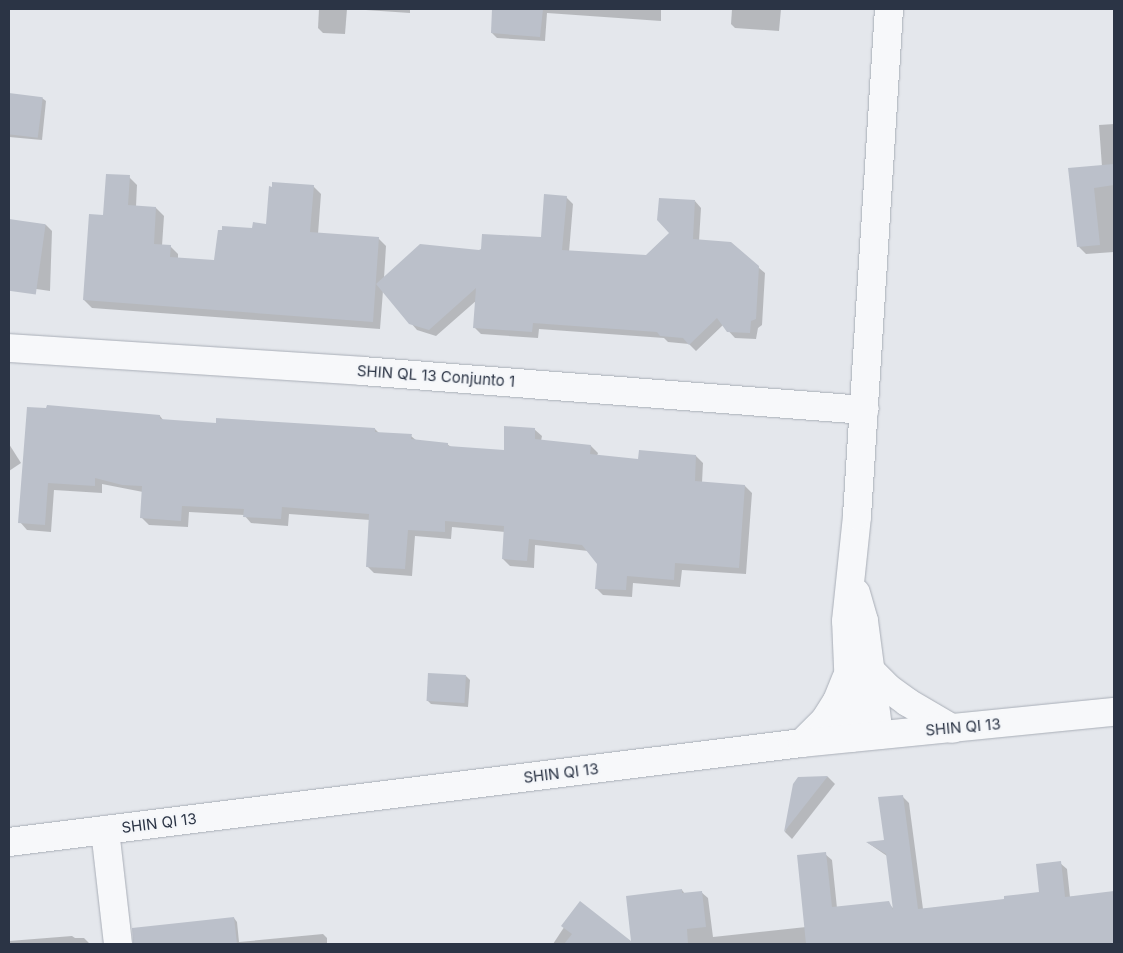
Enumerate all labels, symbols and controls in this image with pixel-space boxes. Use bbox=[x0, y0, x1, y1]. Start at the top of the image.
street label: SHIN QL 13 Conjunto 1 bbox=[356, 361, 516, 391]
street label: SHIN QI 13 bbox=[925, 715, 1001, 739]
street label: SHIN QI 13 bbox=[522, 759, 600, 787]
street label: SHIN QI 13 bbox=[120, 809, 198, 837]

